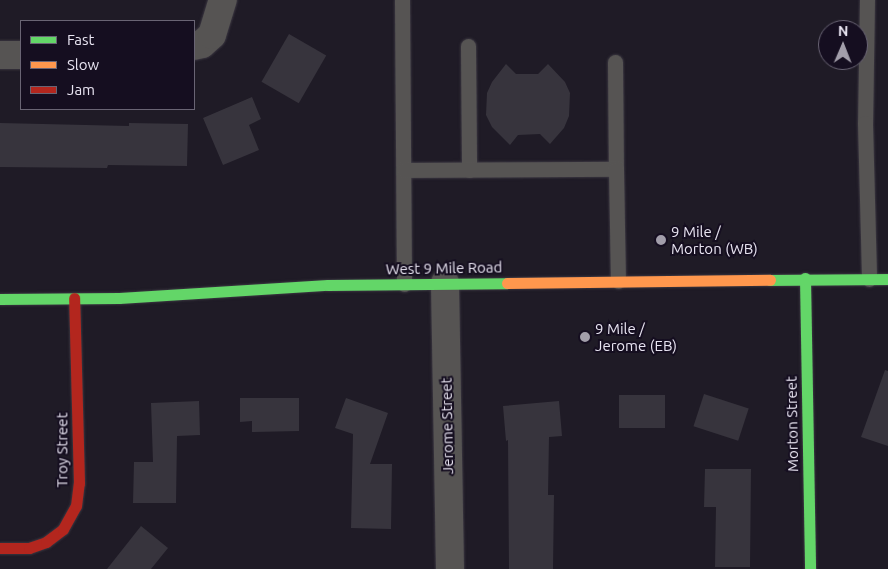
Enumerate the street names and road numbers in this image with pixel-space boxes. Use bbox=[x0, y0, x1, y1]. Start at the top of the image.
street label: West 9 Mile Road bbox=[386, 258, 502, 278]
street label: Morton Street bbox=[782, 376, 802, 472]
street label: Jerome Street bbox=[437, 378, 457, 474]
street label: Troy Street bbox=[53, 413, 71, 487]

